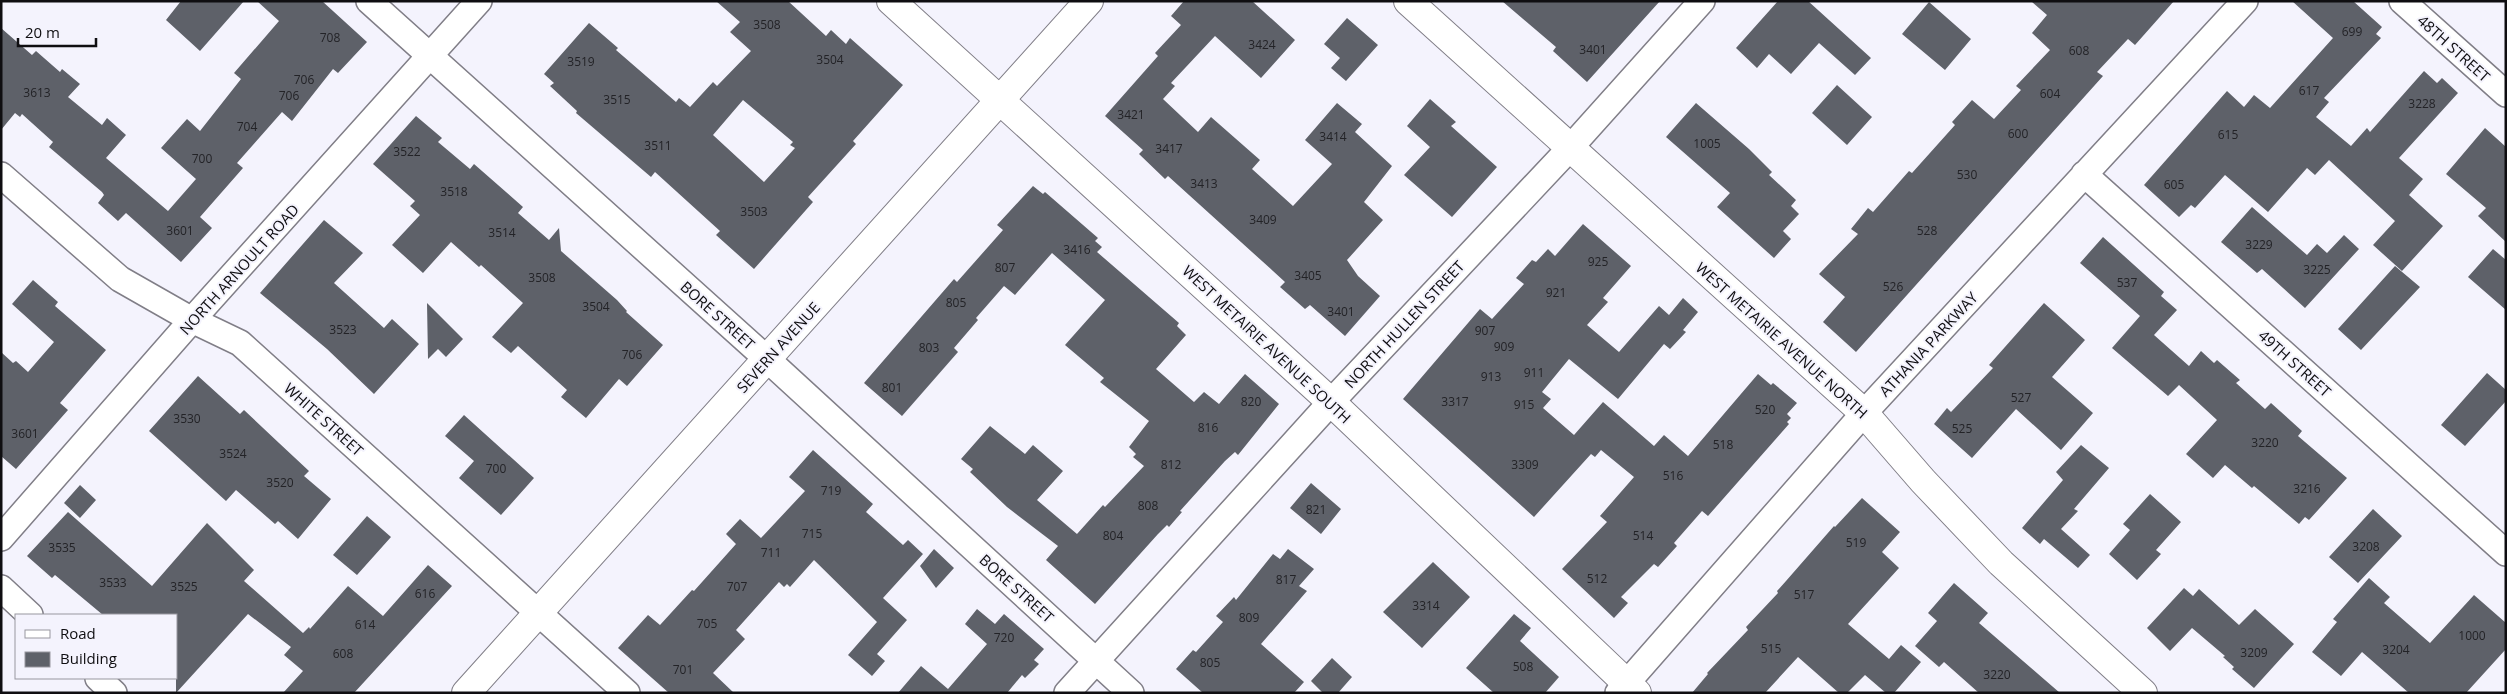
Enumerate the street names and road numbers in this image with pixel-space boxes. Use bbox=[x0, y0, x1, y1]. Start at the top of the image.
street label: 48TH STREET bbox=[2413, 10, 2495, 86]
street label: NORTH ARNOULT ROAD bbox=[175, 199, 303, 339]
street label: NORTH HULLEN STREET bbox=[1340, 255, 1469, 392]
street label: WEST METAIRIE AVENUE NORTH bbox=[1692, 257, 1872, 423]
street label: WEST METAIRIE AVENUE SOUTH bbox=[1178, 261, 1356, 427]
street label: BORE STREET bbox=[677, 276, 760, 354]
street label: ATHANIA PARKWAY bbox=[1874, 287, 1982, 400]
street label: SEVERN AVENUE bbox=[732, 297, 824, 397]
street label: 49TH STREET bbox=[2254, 325, 2336, 401]
street label: WHITE STREET bbox=[280, 378, 368, 460]
street label: BORE STREET bbox=[976, 549, 1059, 627]

